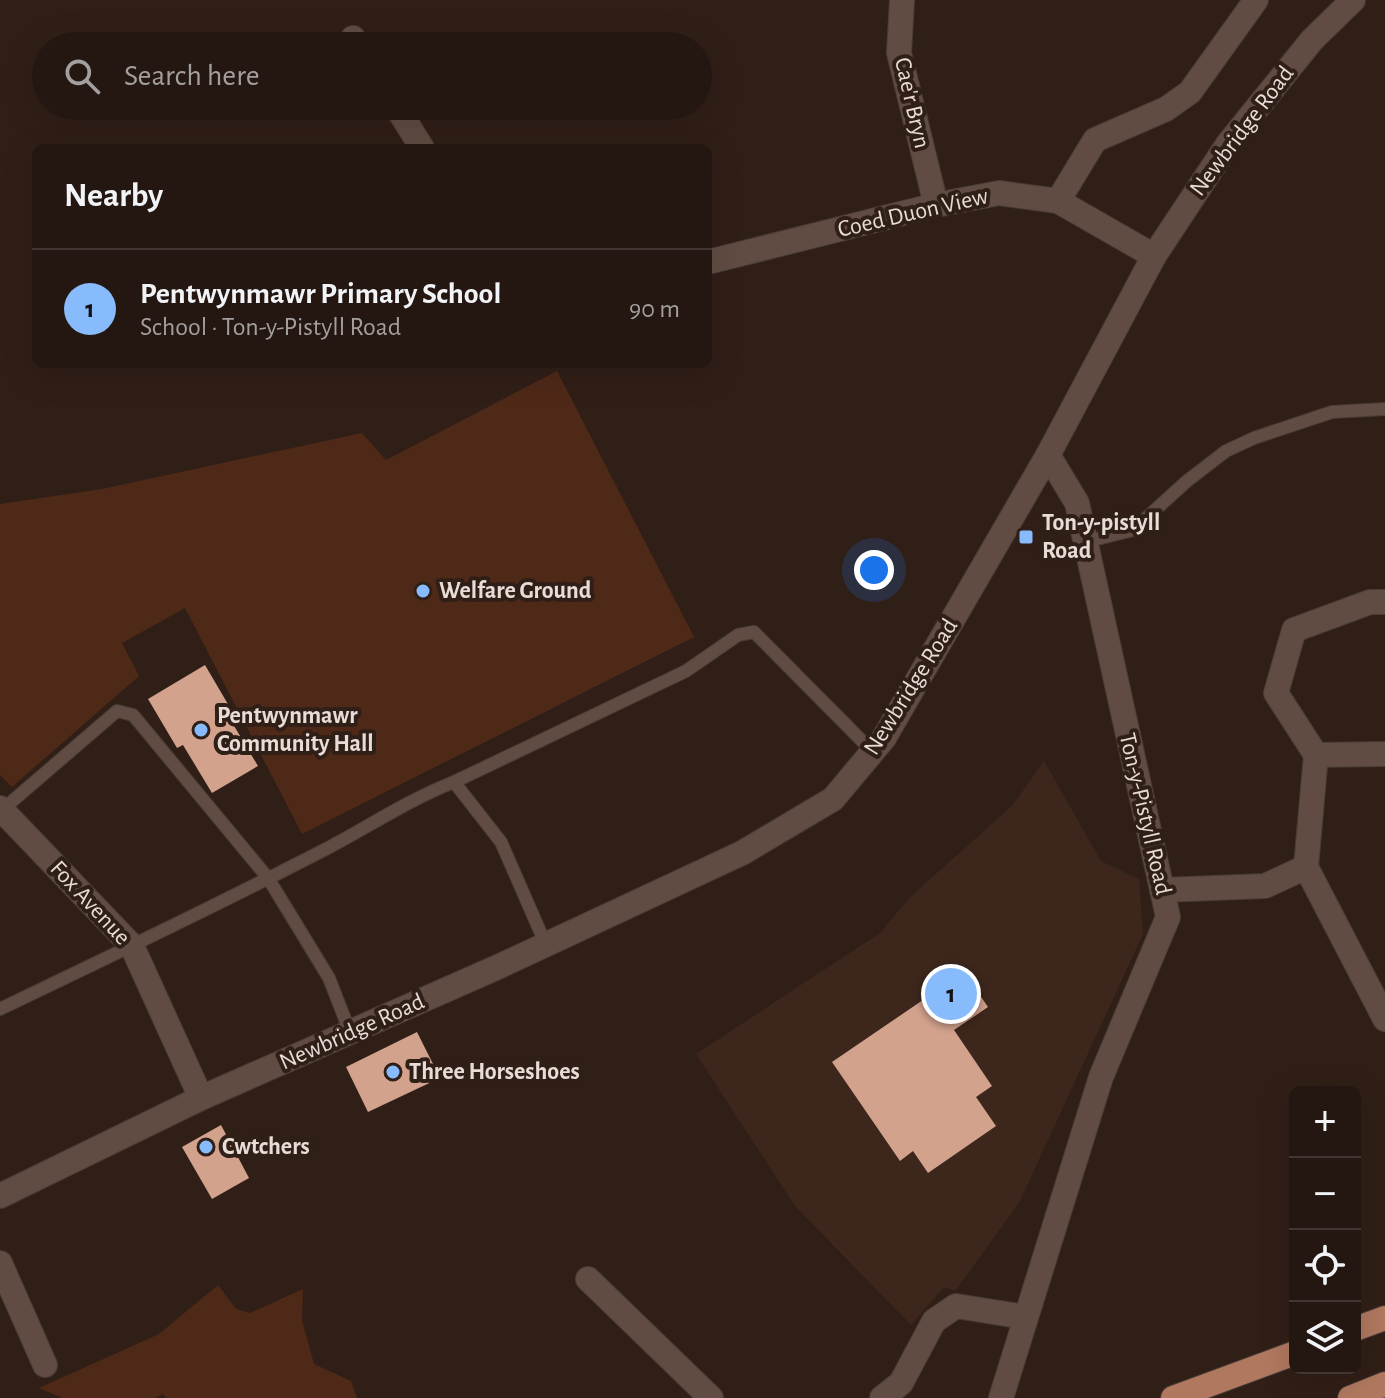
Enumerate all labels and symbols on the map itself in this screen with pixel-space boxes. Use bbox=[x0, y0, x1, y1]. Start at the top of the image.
street label: Cae'r Bryn bbox=[890, 55, 934, 151]
street label: Newbridge Road bbox=[1186, 62, 1298, 200]
street label: Coed Duon View bbox=[836, 184, 990, 242]
place label: Ton-y-pistyll Road bbox=[1042, 511, 1160, 563]
marker: Ton-y-pistyll Road bbox=[1017, 528, 1035, 546]
your location bbox=[854, 550, 894, 590]
place label: Welfare Ground bbox=[439, 579, 592, 603]
marker: Welfare Ground bbox=[414, 582, 432, 600]
street label: Newbridge Road bbox=[860, 615, 962, 759]
place label: Pentwynmawr Community Hall bbox=[217, 704, 374, 756]
marker: Pentwynmawr Community Hall bbox=[192, 721, 210, 739]
street label: Ton-y-Pistyll Road bbox=[1115, 731, 1175, 897]
street label: Fox Avenue bbox=[45, 856, 135, 950]
pin: 1 bbox=[925, 964, 977, 1024]
street label: Newbridge Road bbox=[276, 989, 428, 1075]
place label: Three Horseshoes bbox=[409, 1060, 580, 1084]
marker: Three Horseshoes bbox=[384, 1063, 402, 1081]
place label: Cwtchers bbox=[222, 1135, 310, 1159]
marker: Cwtchers bbox=[197, 1138, 215, 1156]

